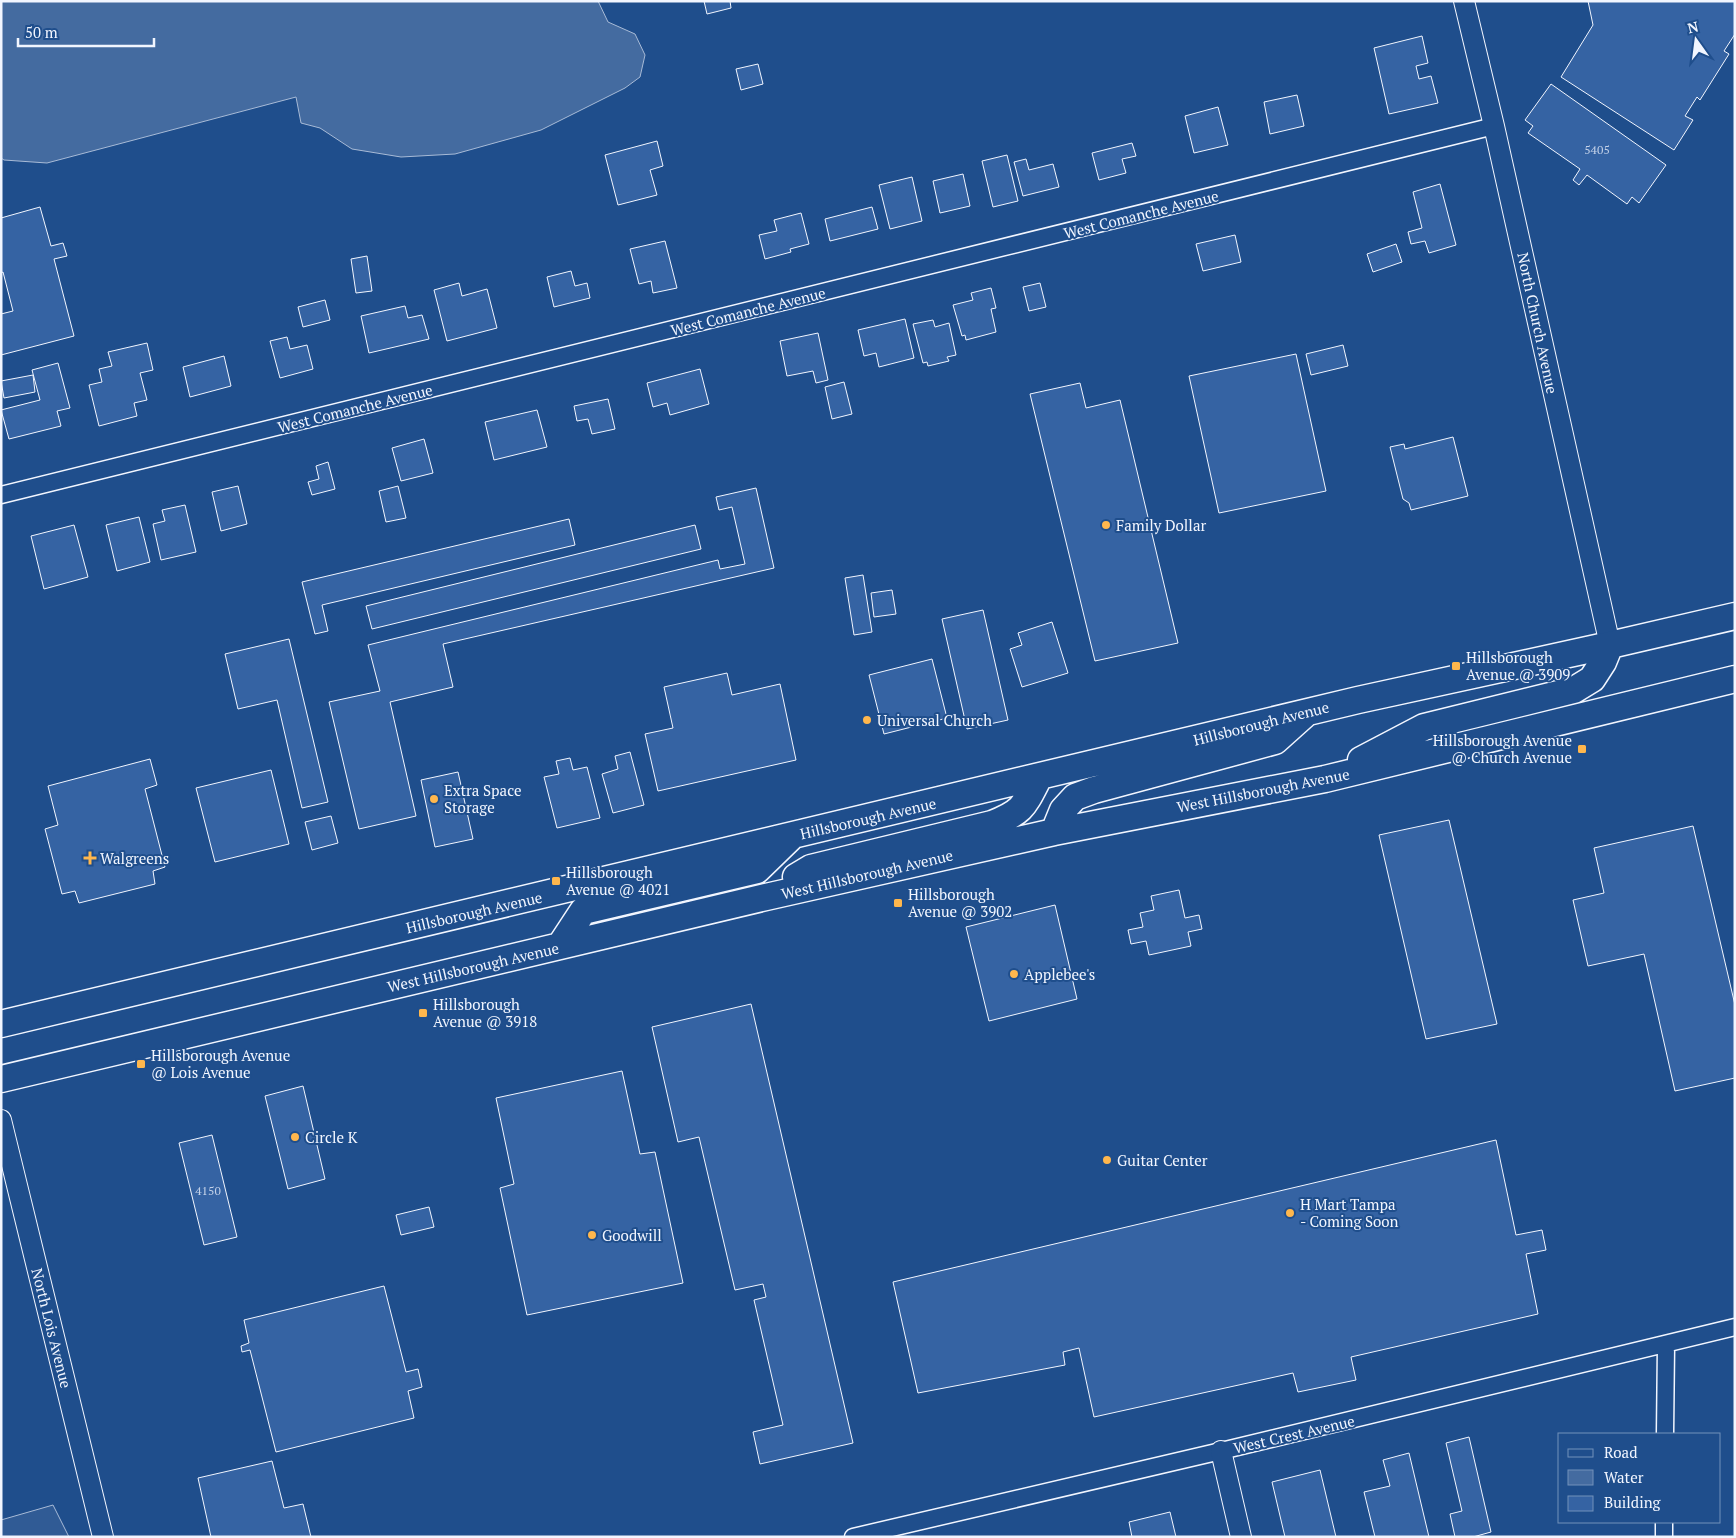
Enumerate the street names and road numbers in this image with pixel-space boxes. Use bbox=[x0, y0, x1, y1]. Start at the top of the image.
street label: West Comanche Avenue bbox=[1061, 185, 1221, 243]
street label: North Church Avenue bbox=[1513, 250, 1563, 396]
street label: West Comanche Avenue bbox=[668, 282, 828, 340]
street label: West Comanche Avenue bbox=[275, 379, 435, 437]
street label: Hillsborough Avenue bbox=[1191, 696, 1331, 750]
street label: West Hillsborough Avenue bbox=[1175, 763, 1351, 817]
street label: Hillsborough Avenue bbox=[798, 793, 938, 843]
street label: West Hillsborough Avenue bbox=[779, 845, 955, 903]
street label: Hillsborough Avenue bbox=[404, 887, 544, 937]
street label: West Hillsborough Avenue bbox=[385, 938, 561, 996]
street label: North Lois Avenue bbox=[27, 1266, 77, 1390]
street label: West Crest Avenue bbox=[1231, 1410, 1357, 1458]

